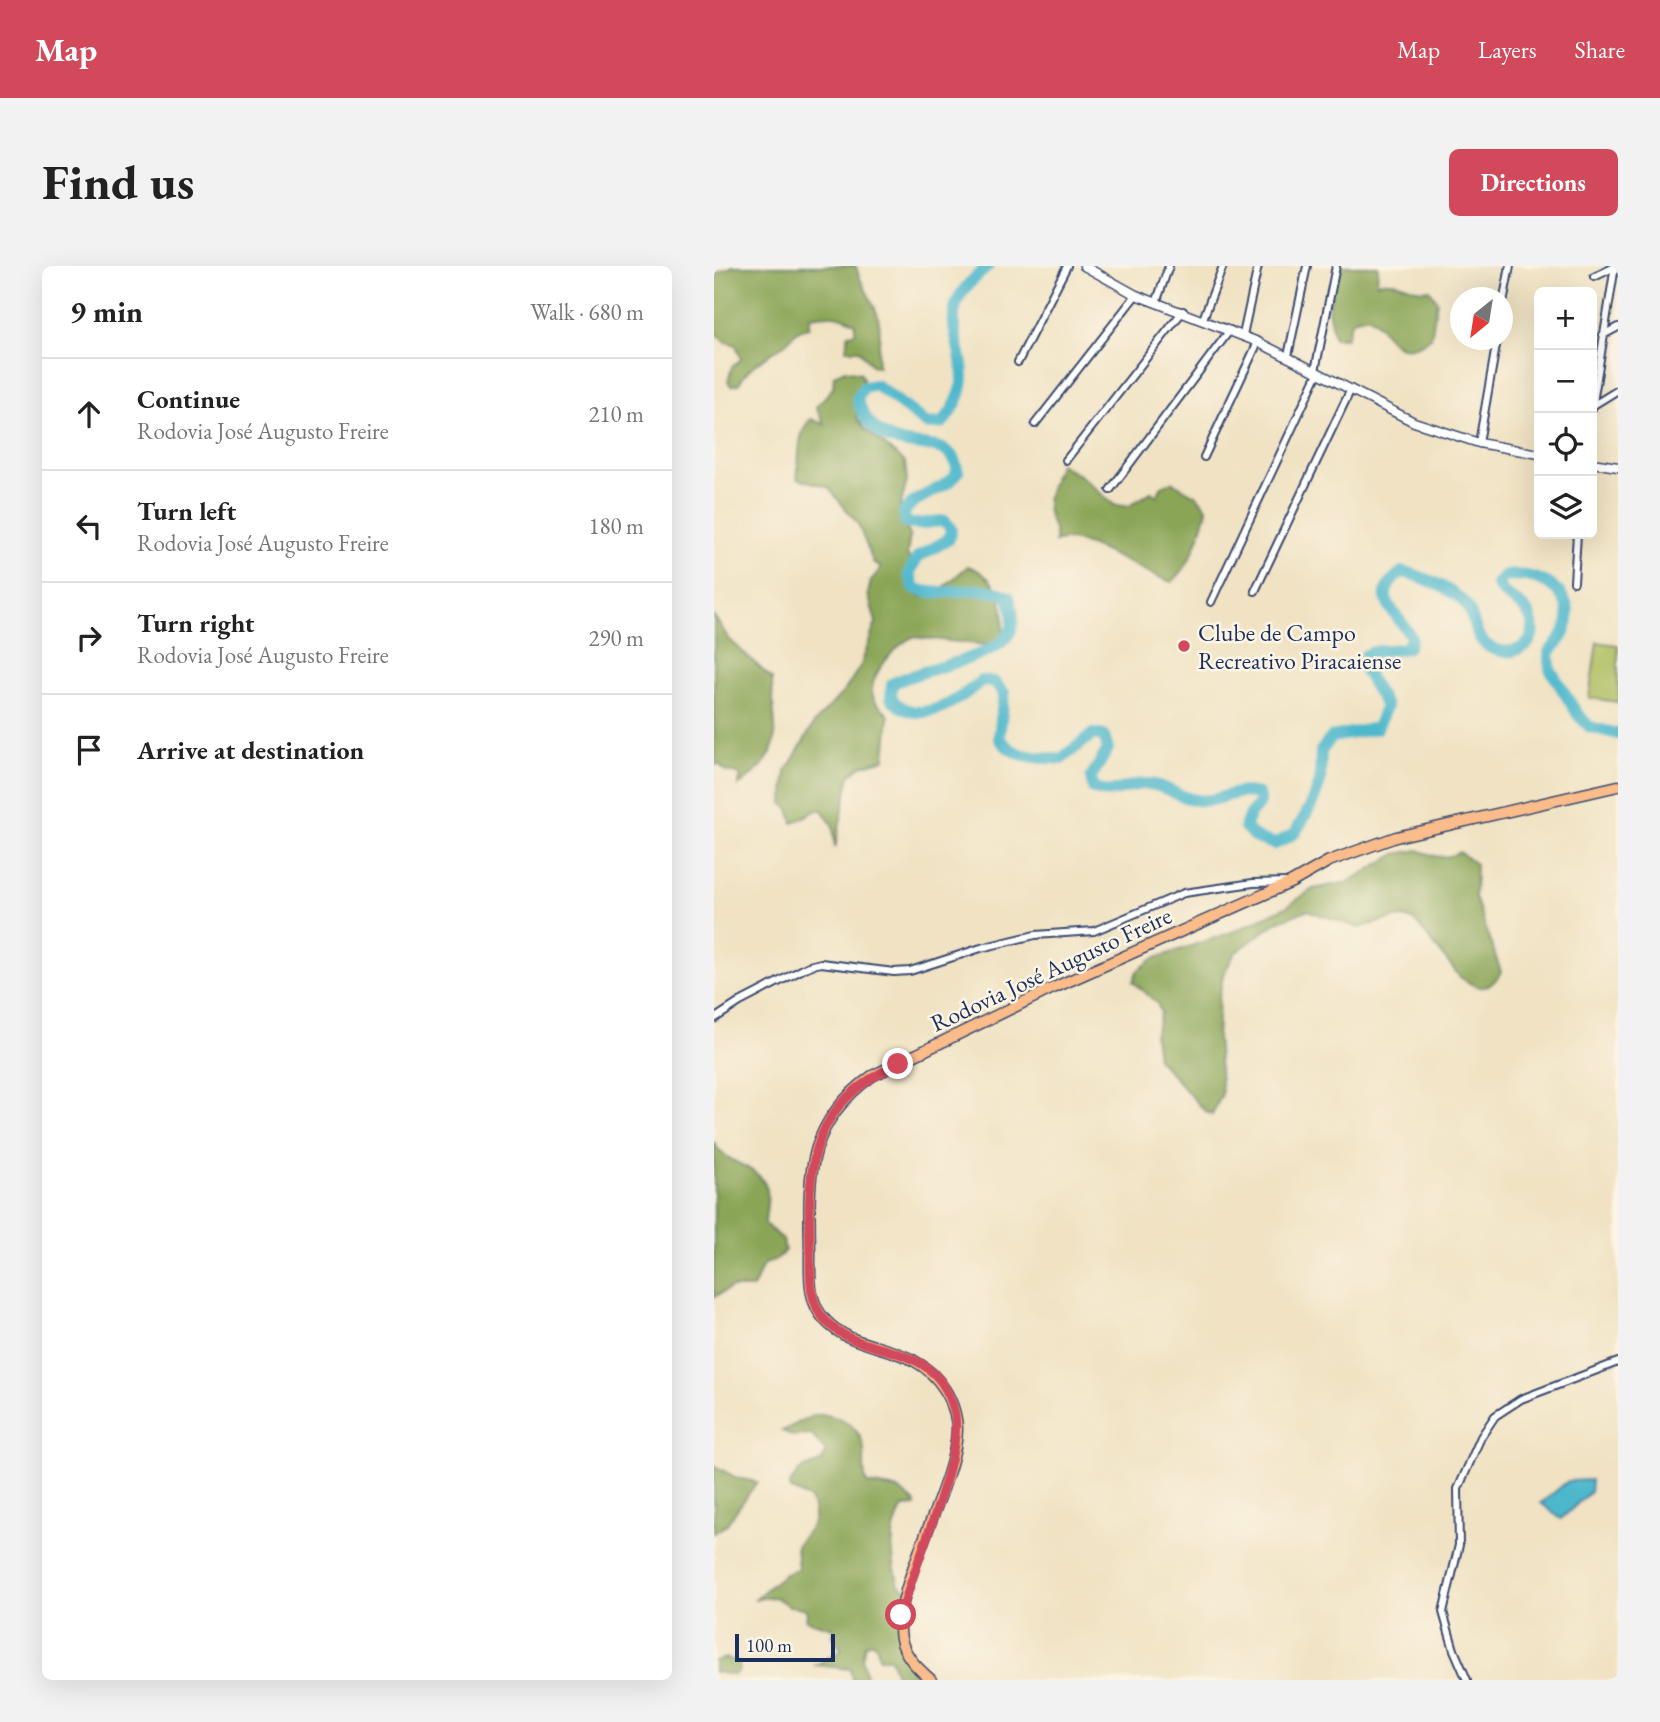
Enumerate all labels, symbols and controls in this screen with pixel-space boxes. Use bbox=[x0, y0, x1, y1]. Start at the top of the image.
text: Map bbox=[35, 28, 97, 71]
text: Map bbox=[1397, 34, 1440, 65]
text: Layers bbox=[1478, 34, 1537, 65]
text: Share bbox=[1575, 34, 1625, 65]
button: Directions bbox=[1449, 149, 1618, 216]
text: Find us bbox=[42, 150, 194, 214]
north arrow bbox=[1450, 287, 1513, 350]
map controls bbox=[1534, 287, 1597, 539]
button: + bbox=[1534, 287, 1597, 350]
text: 9 min bbox=[70, 292, 143, 331]
text: Walk · 680 m bbox=[530, 297, 644, 327]
button: − bbox=[1534, 350, 1597, 413]
text: Continue bbox=[137, 382, 240, 416]
icon: ahead bbox=[70, 395, 108, 433]
text: 210 m bbox=[588, 399, 644, 429]
button: locate bbox=[1534, 413, 1597, 476]
text: Rodovia José Augusto Freire bbox=[137, 416, 389, 446]
button: layers bbox=[1534, 476, 1597, 539]
text: Turn left bbox=[137, 494, 236, 528]
icon: left bbox=[70, 507, 108, 545]
text: 180 m bbox=[588, 511, 644, 541]
text: Rodovia José Augusto Freire bbox=[137, 528, 389, 558]
text: Turn right bbox=[137, 606, 255, 640]
place label: Clube de Campo Recreativo Piracaiense bbox=[1198, 617, 1401, 676]
icon: right bbox=[70, 619, 108, 657]
text: 290 m bbox=[588, 623, 644, 653]
marker: Clube de Campo Recreativo Piracaiense bbox=[1176, 638, 1192, 654]
text: Rodovia José Augusto Freire bbox=[137, 640, 389, 670]
icon: arrive bbox=[70, 731, 108, 769]
text: Arrive at destination bbox=[137, 733, 364, 767]
street label: Rodovia José Augusto Freire bbox=[925, 899, 1177, 1039]
route end bbox=[882, 1048, 913, 1079]
route start bbox=[885, 1599, 916, 1630]
scale bar bbox=[735, 1631, 835, 1663]
text: 100 m bbox=[746, 1633, 792, 1658]

